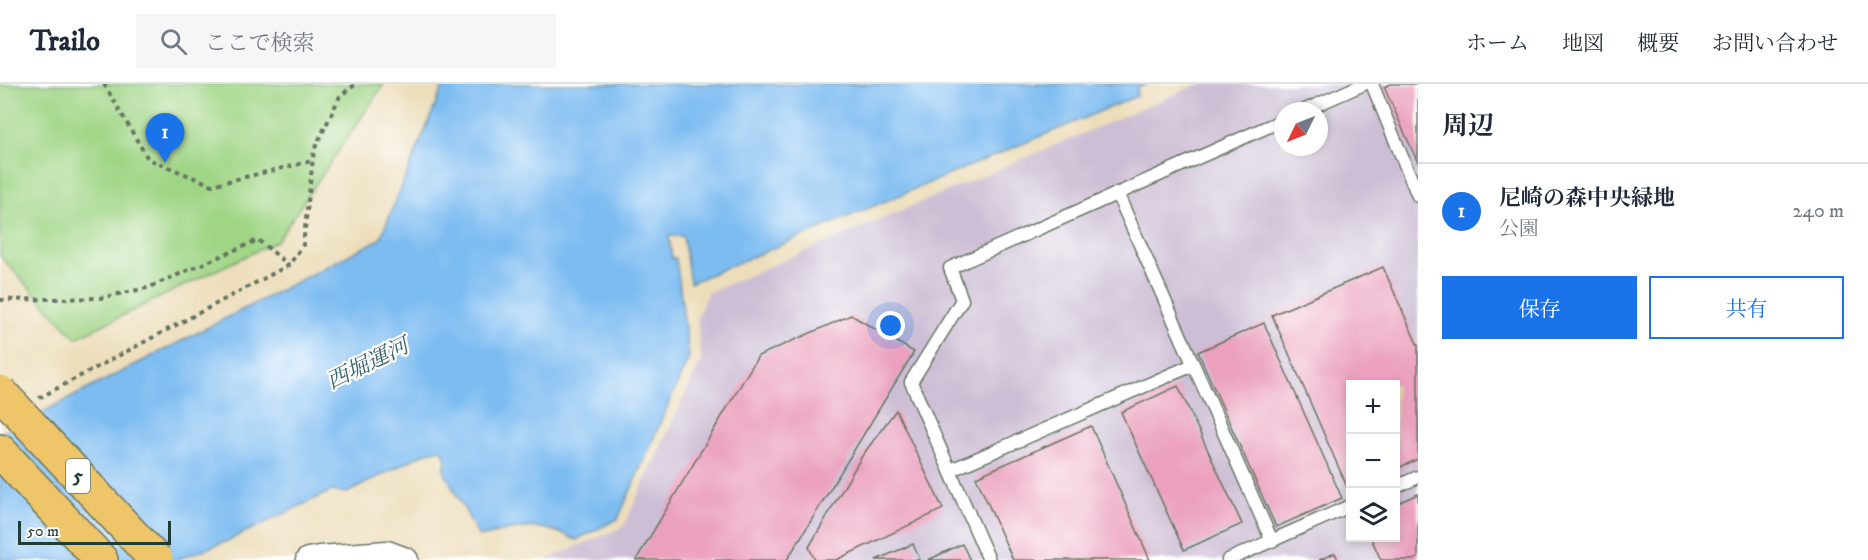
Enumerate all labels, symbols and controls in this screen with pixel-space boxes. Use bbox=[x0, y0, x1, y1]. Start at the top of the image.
search box bbox=[136, 14, 556, 68]
text: Trailo bbox=[30, 24, 100, 59]
icon: search bbox=[157, 25, 190, 58]
text: ここで検索 bbox=[205, 30, 315, 57]
text: ホーム bbox=[1466, 31, 1529, 57]
text: 地図 bbox=[1562, 31, 1604, 57]
text: 概要 bbox=[1637, 31, 1679, 57]
text: お問い合わせ bbox=[1712, 31, 1838, 57]
north arrow bbox=[1274, 102, 1328, 156]
text: 周辺 bbox=[1442, 110, 1494, 143]
pin: 1 bbox=[146, 113, 184, 163]
text: 尼崎の森中央緑地 bbox=[1499, 185, 1675, 212]
text: 1 bbox=[1458, 199, 1465, 224]
text: 240 m bbox=[1793, 199, 1844, 224]
text: 公園 bbox=[1499, 217, 1539, 242]
button: 保存 bbox=[1442, 276, 1637, 339]
button: 共有 bbox=[1649, 276, 1844, 339]
your location bbox=[876, 311, 905, 340]
water label: 西堀運河 bbox=[323, 331, 417, 395]
map controls bbox=[1346, 380, 1400, 542]
button: + bbox=[1346, 380, 1400, 434]
button: − bbox=[1346, 434, 1400, 488]
road number: 5 bbox=[66, 459, 90, 493]
button: layers bbox=[1346, 488, 1400, 542]
scale bar bbox=[18, 518, 171, 546]
text: 50 m bbox=[27, 521, 59, 541]

